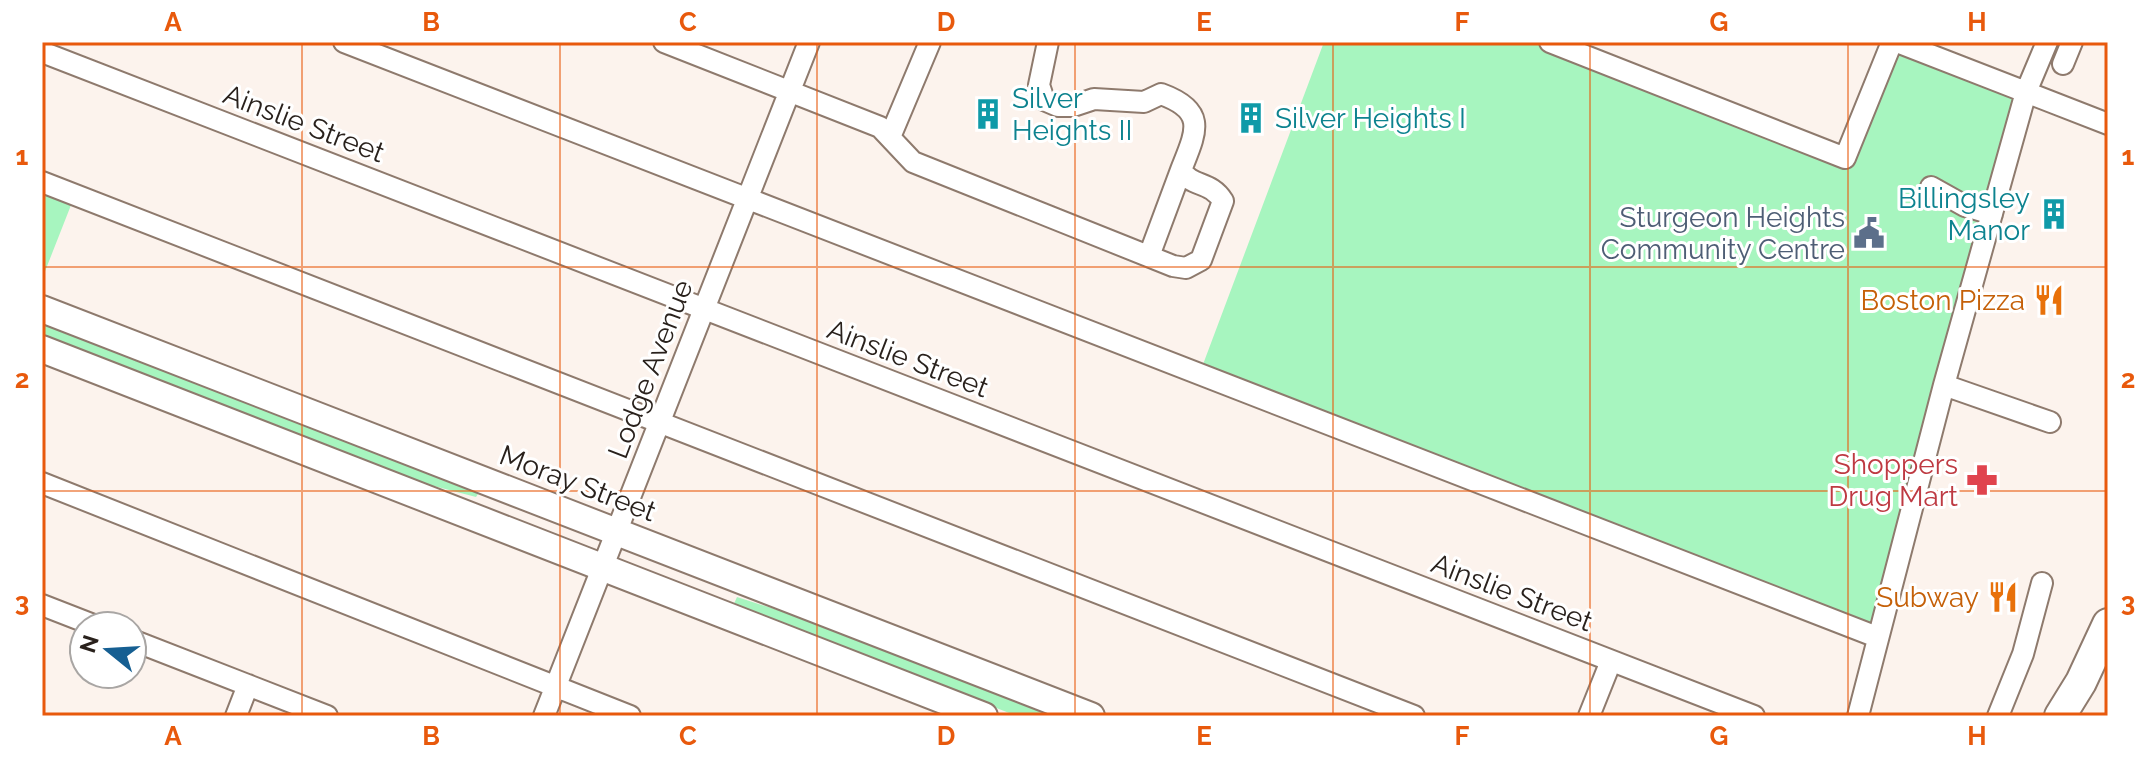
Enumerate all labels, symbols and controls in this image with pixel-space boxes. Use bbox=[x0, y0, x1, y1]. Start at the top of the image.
text: A bbox=[164, 7, 182, 37]
text: B bbox=[422, 7, 440, 37]
text: C bbox=[679, 7, 697, 37]
text: D bbox=[937, 7, 955, 37]
text: E bbox=[1196, 7, 1212, 37]
text: F bbox=[1455, 7, 1470, 37]
text: G bbox=[1710, 7, 1728, 37]
text: H bbox=[1967, 7, 1987, 37]
street label: Ainslie Street bbox=[219, 78, 390, 170]
place label: Silver Heights II bbox=[1012, 82, 1132, 147]
building icon: Silver Heights II bbox=[971, 97, 1005, 131]
building icon: Silver Heights I bbox=[1234, 101, 1268, 135]
place label: Silver Heights I bbox=[1275, 102, 1466, 135]
text: 1 bbox=[16, 141, 29, 171]
text: 1 bbox=[2122, 141, 2135, 171]
place label: Billingsley Manor bbox=[1898, 182, 2030, 247]
building icon: Billingsley Manor bbox=[2037, 197, 2071, 231]
place label: Sturgeon Heights Community Centre bbox=[1601, 201, 1845, 266]
public building icon: Sturgeon Heights Community Centre bbox=[1852, 216, 1886, 250]
street label: Lodge Avenue bbox=[601, 275, 700, 463]
restaurant icon: Boston Pizza bbox=[2032, 283, 2066, 317]
place label: Boston Pizza bbox=[1861, 284, 2025, 317]
street label: Ainslie Street bbox=[823, 313, 994, 405]
text: 2 bbox=[15, 364, 29, 394]
text: 2 bbox=[2121, 364, 2135, 394]
street label: Moray Street bbox=[495, 439, 661, 529]
place label: Shoppers Drug Mart bbox=[1828, 448, 1959, 513]
pharmacy icon: Shoppers Drug Mart bbox=[1965, 463, 1999, 497]
street label: Ainslie Street bbox=[1427, 547, 1598, 639]
restaurant icon: Subway bbox=[1986, 580, 2020, 614]
place label: Subway bbox=[1876, 581, 1979, 614]
text: 3 bbox=[15, 587, 29, 617]
text: 3 bbox=[2121, 587, 2135, 617]
north arrow bbox=[68, 610, 148, 690]
text: N bbox=[74, 632, 104, 656]
text: A bbox=[164, 721, 182, 751]
text: B bbox=[422, 721, 440, 751]
text: C bbox=[679, 721, 697, 751]
text: D bbox=[937, 721, 955, 751]
text: E bbox=[1196, 721, 1212, 751]
text: F bbox=[1455, 721, 1470, 751]
text: G bbox=[1710, 721, 1728, 751]
text: H bbox=[1967, 721, 1987, 751]

